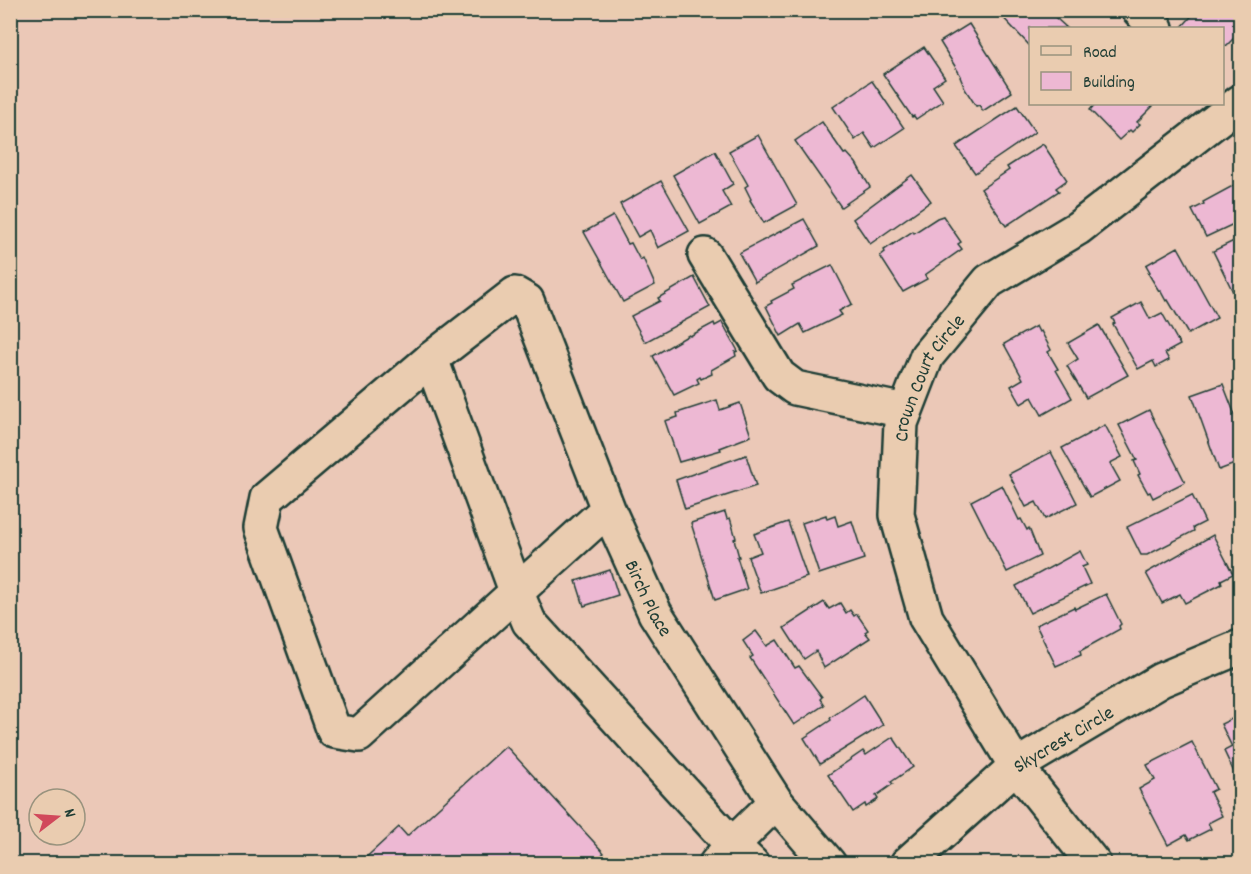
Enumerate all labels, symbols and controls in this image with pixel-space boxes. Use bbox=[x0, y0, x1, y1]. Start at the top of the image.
legend bbox=[1029, 27, 1224, 105]
text: Road bbox=[1083, 41, 1117, 66]
text: Building bbox=[1083, 71, 1135, 96]
street label: Crown Court Circle bbox=[889, 309, 973, 442]
street label: Birch Place bbox=[616, 556, 678, 643]
street label: Skycrest Circle bbox=[1009, 700, 1120, 782]
north arrow bbox=[27, 787, 87, 847]
text: N bbox=[57, 806, 81, 821]

